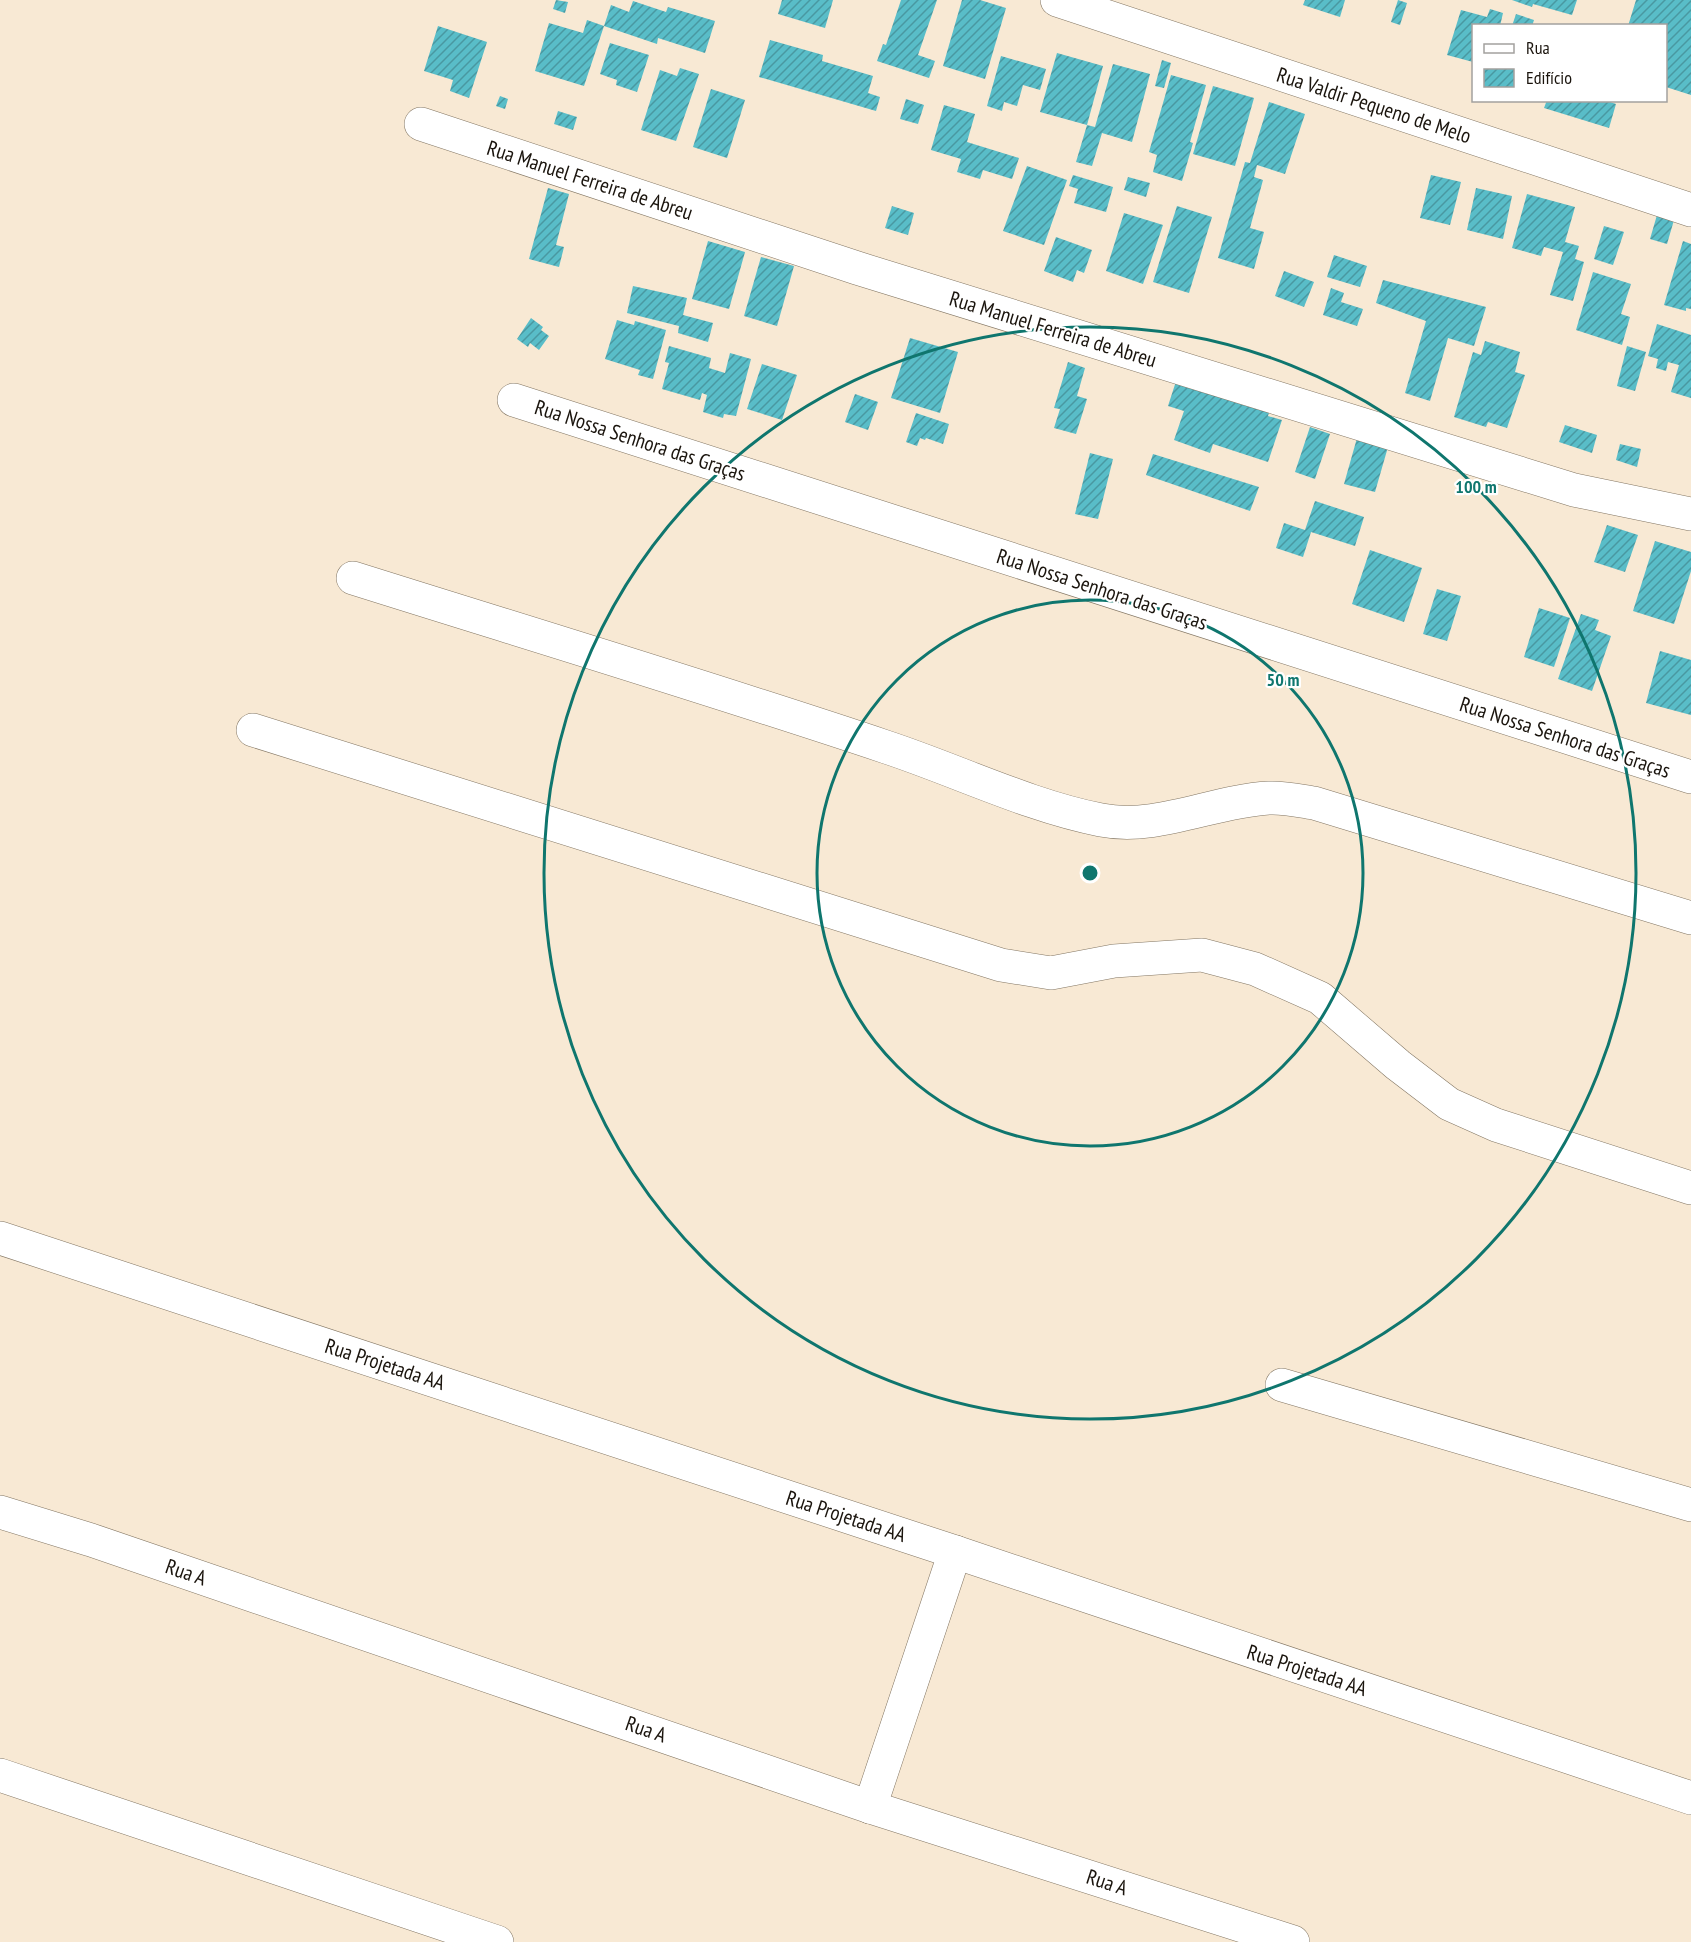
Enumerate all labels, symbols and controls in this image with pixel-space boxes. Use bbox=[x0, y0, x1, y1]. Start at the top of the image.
legend bbox=[1472, 24, 1667, 102]
text: Rua bbox=[1526, 36, 1550, 59]
street label: Rua Valdir Pequeno de Melo bbox=[1273, 61, 1475, 149]
text: Edifício bbox=[1526, 66, 1572, 89]
street label: Rua Manuel Ferreira de Abreu bbox=[484, 134, 696, 226]
street label: Rua Manuel Ferreira de Abreu bbox=[946, 285, 1160, 373]
street label: Rua Nossa Senhora das Graças bbox=[531, 393, 749, 487]
text: 100 m bbox=[1455, 475, 1497, 498]
street label: Rua Nossa Senhora das Graças bbox=[993, 542, 1211, 636]
text: 50 m bbox=[1267, 668, 1299, 691]
street label: Rua Nossa Senhora das Graças bbox=[1456, 690, 1674, 784]
centre of rings bbox=[1080, 863, 1100, 883]
street label: Rua Projetada AA bbox=[322, 1332, 448, 1396]
street label: Rua Projetada AA bbox=[783, 1484, 909, 1548]
street label: Rua A bbox=[162, 1552, 210, 1592]
street label: Rua Projetada AA bbox=[1244, 1638, 1370, 1702]
street label: Rua A bbox=[622, 1709, 670, 1749]
street label: Rua A bbox=[1083, 1863, 1131, 1901]

